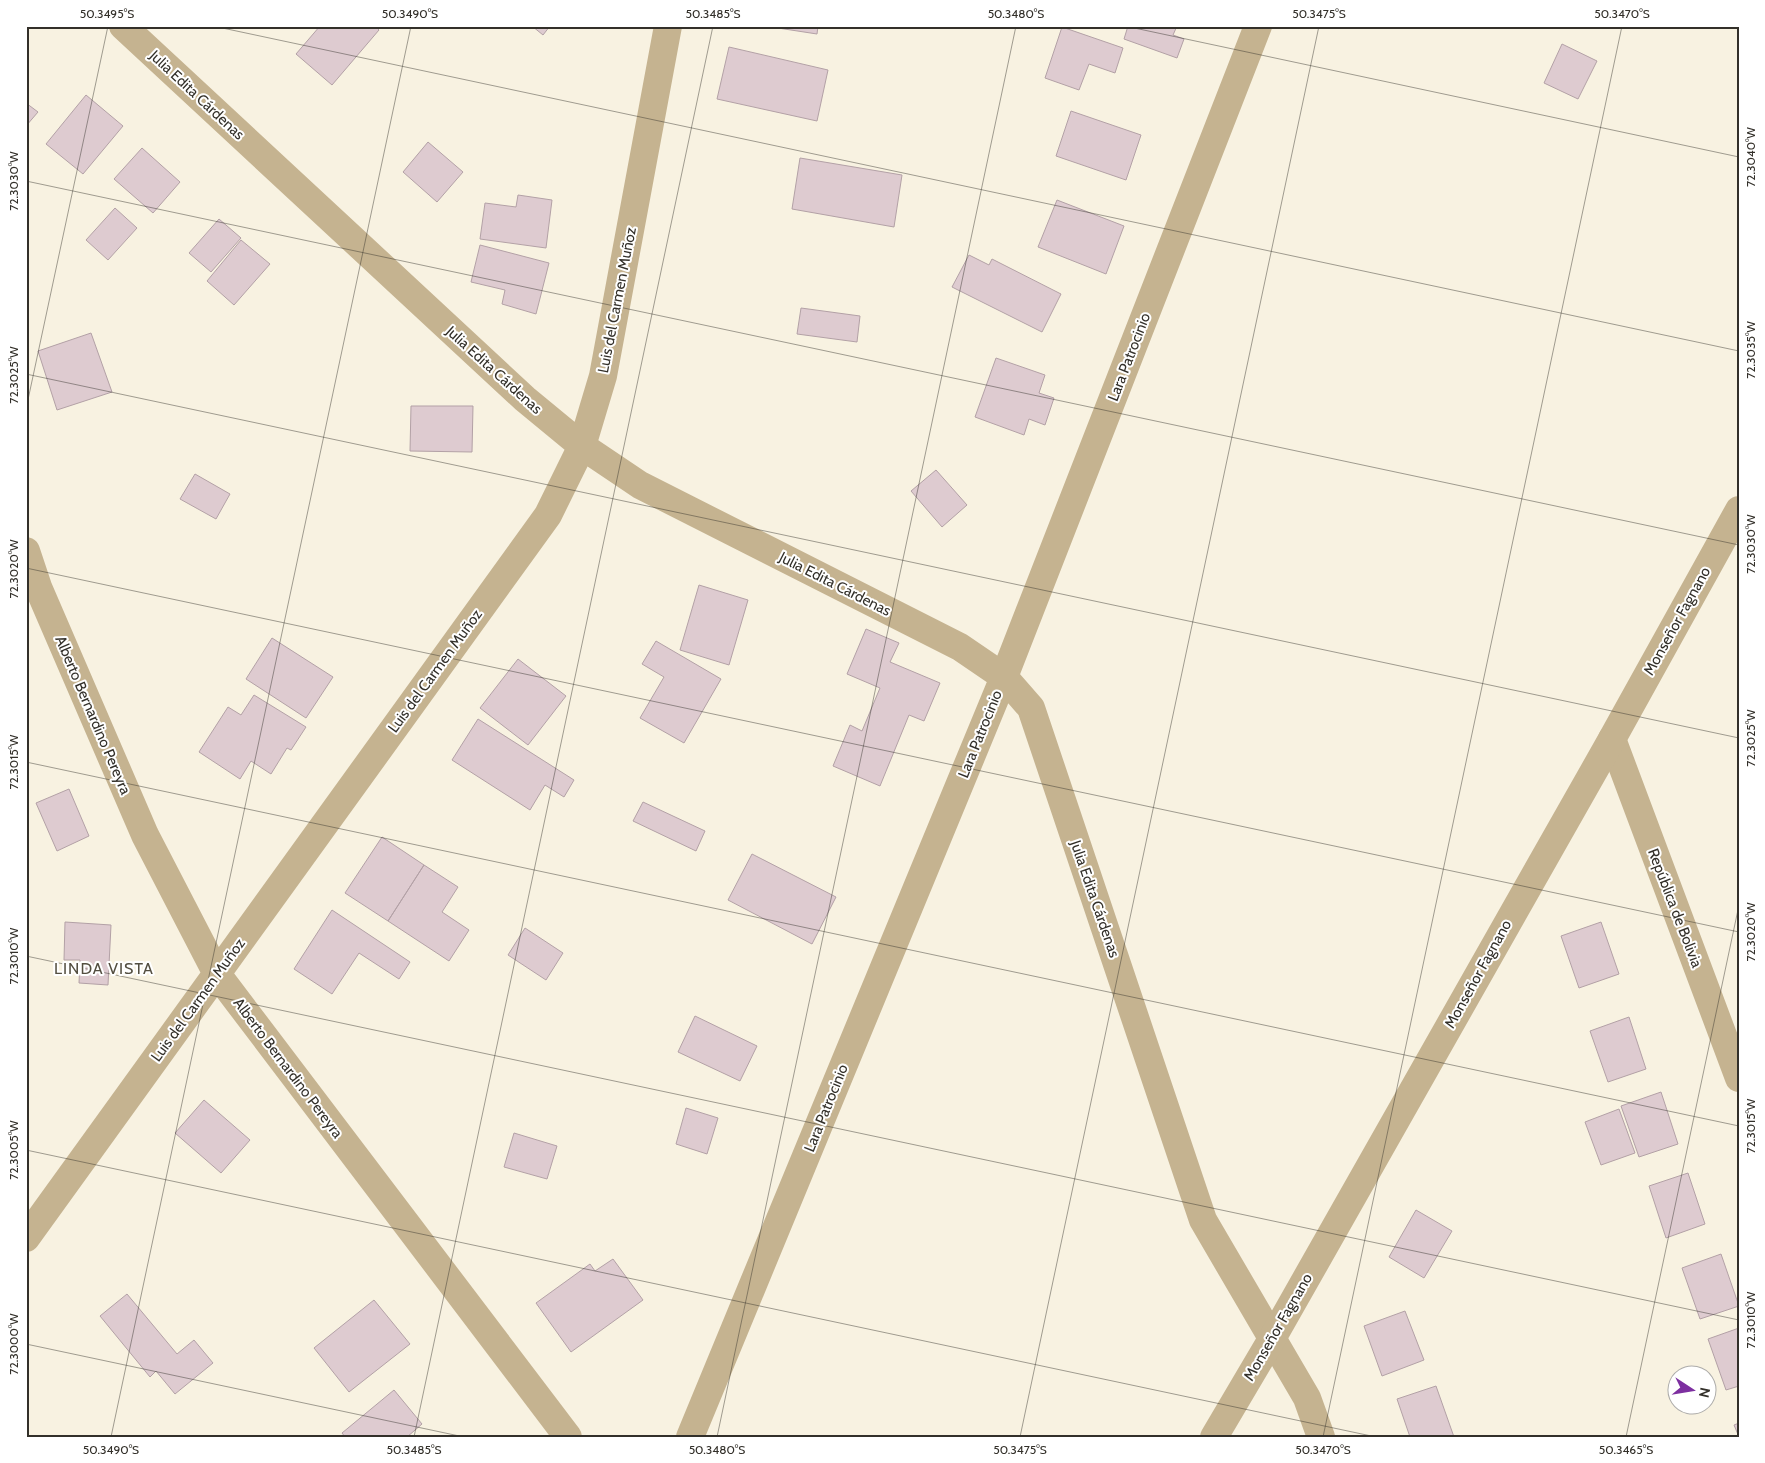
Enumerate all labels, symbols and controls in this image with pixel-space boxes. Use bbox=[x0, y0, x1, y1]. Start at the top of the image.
text: 50.3495°S bbox=[80, 6, 134, 21]
text: 50.3490°S bbox=[382, 6, 438, 21]
text: 50.3485°S bbox=[686, 6, 740, 21]
text: 50.3480°S bbox=[988, 6, 1044, 21]
text: 50.3475°S bbox=[1292, 6, 1346, 21]
text: 50.3470°S bbox=[1594, 6, 1650, 21]
street label: Julia Edita Cárdenas bbox=[145, 46, 248, 143]
text: 72.3040°W bbox=[1743, 126, 1758, 187]
text: 72.3030°W bbox=[6, 151, 21, 211]
street label: Luis del Carmen Muñoz bbox=[594, 226, 640, 374]
street label: Lara Patrocinio bbox=[1104, 310, 1154, 404]
text: 72.3035°W bbox=[1743, 321, 1758, 379]
street label: Julia Edita Cárdenas bbox=[442, 322, 546, 418]
text: 72.3025°W bbox=[6, 346, 21, 404]
text: 72.3030°W bbox=[1743, 514, 1758, 574]
text: 72.3020°W bbox=[6, 539, 21, 599]
street label: Julia Edita Cárdenas bbox=[775, 548, 894, 620]
street label: Monseñor Fagnano bbox=[1640, 564, 1714, 678]
street label: Luis del Carmen Muñoz bbox=[384, 606, 486, 736]
street label: Alberto Bernardino Pereyra bbox=[51, 633, 135, 798]
street label: Lara Patrocinio bbox=[954, 688, 1006, 780]
text: 72.3025°W bbox=[1743, 709, 1758, 767]
text: 72.3015°W bbox=[6, 734, 21, 789]
street label: Julia Edita Cárdenas bbox=[1066, 837, 1124, 960]
street label: República de Bolivia bbox=[1644, 846, 1706, 971]
text: 72.3020°W bbox=[1743, 902, 1758, 962]
street label: Monseñor Fagnano bbox=[1441, 917, 1515, 1031]
text: 72.3010°W bbox=[6, 927, 21, 984]
street label: Luis del Carmen Muñoz bbox=[147, 935, 249, 1065]
district label: LINDA VISTA bbox=[54, 959, 154, 978]
street label: Alberto Bernardino Pereyra bbox=[229, 994, 347, 1142]
street label: Lara Patrocinio bbox=[800, 1062, 852, 1154]
text: 72.3015°W bbox=[1743, 1098, 1758, 1153]
text: 72.3005°W bbox=[6, 1120, 21, 1180]
street label: Monseñor Fagnano bbox=[1240, 1270, 1316, 1384]
text: 72.3010°W bbox=[1743, 1291, 1758, 1348]
text: 72.3000°W bbox=[6, 1313, 21, 1375]
north arrow bbox=[1668, 1366, 1718, 1416]
text: N bbox=[1695, 1386, 1715, 1399]
text: 50.3490°S bbox=[83, 1442, 139, 1457]
text: 50.3485°S bbox=[387, 1442, 441, 1457]
text: 50.3480°S bbox=[689, 1442, 745, 1457]
text: 50.3475°S bbox=[993, 1442, 1047, 1457]
text: 50.3470°S bbox=[1295, 1442, 1351, 1457]
text: 50.3465°S bbox=[1599, 1442, 1653, 1457]

